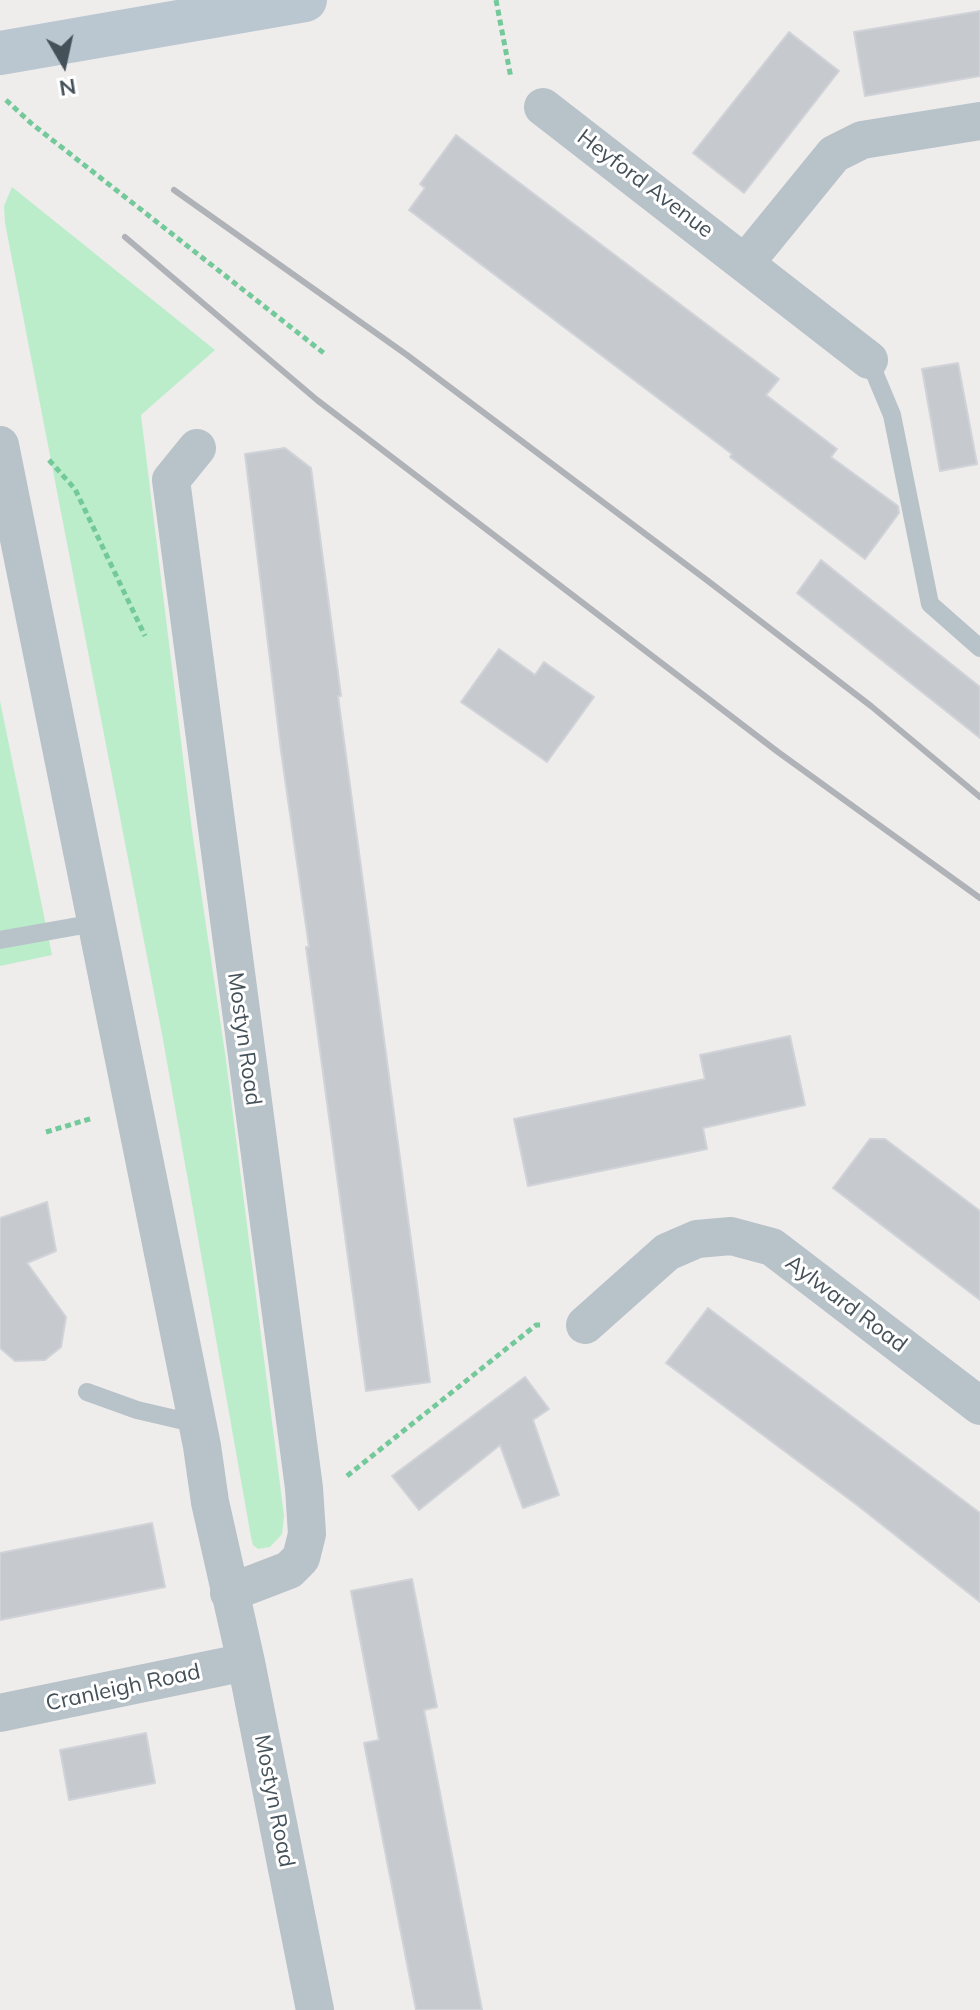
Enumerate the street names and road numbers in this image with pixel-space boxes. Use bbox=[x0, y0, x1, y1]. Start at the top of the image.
street label: Heyford Avenue bbox=[572, 124, 718, 244]
street label: Mostyn Road bbox=[222, 971, 266, 1107]
street label: Aylward Road bbox=[780, 1250, 912, 1358]
street label: Cranleigh Road bbox=[43, 1659, 203, 1717]
street label: Mostyn Road bbox=[248, 1733, 300, 1869]

